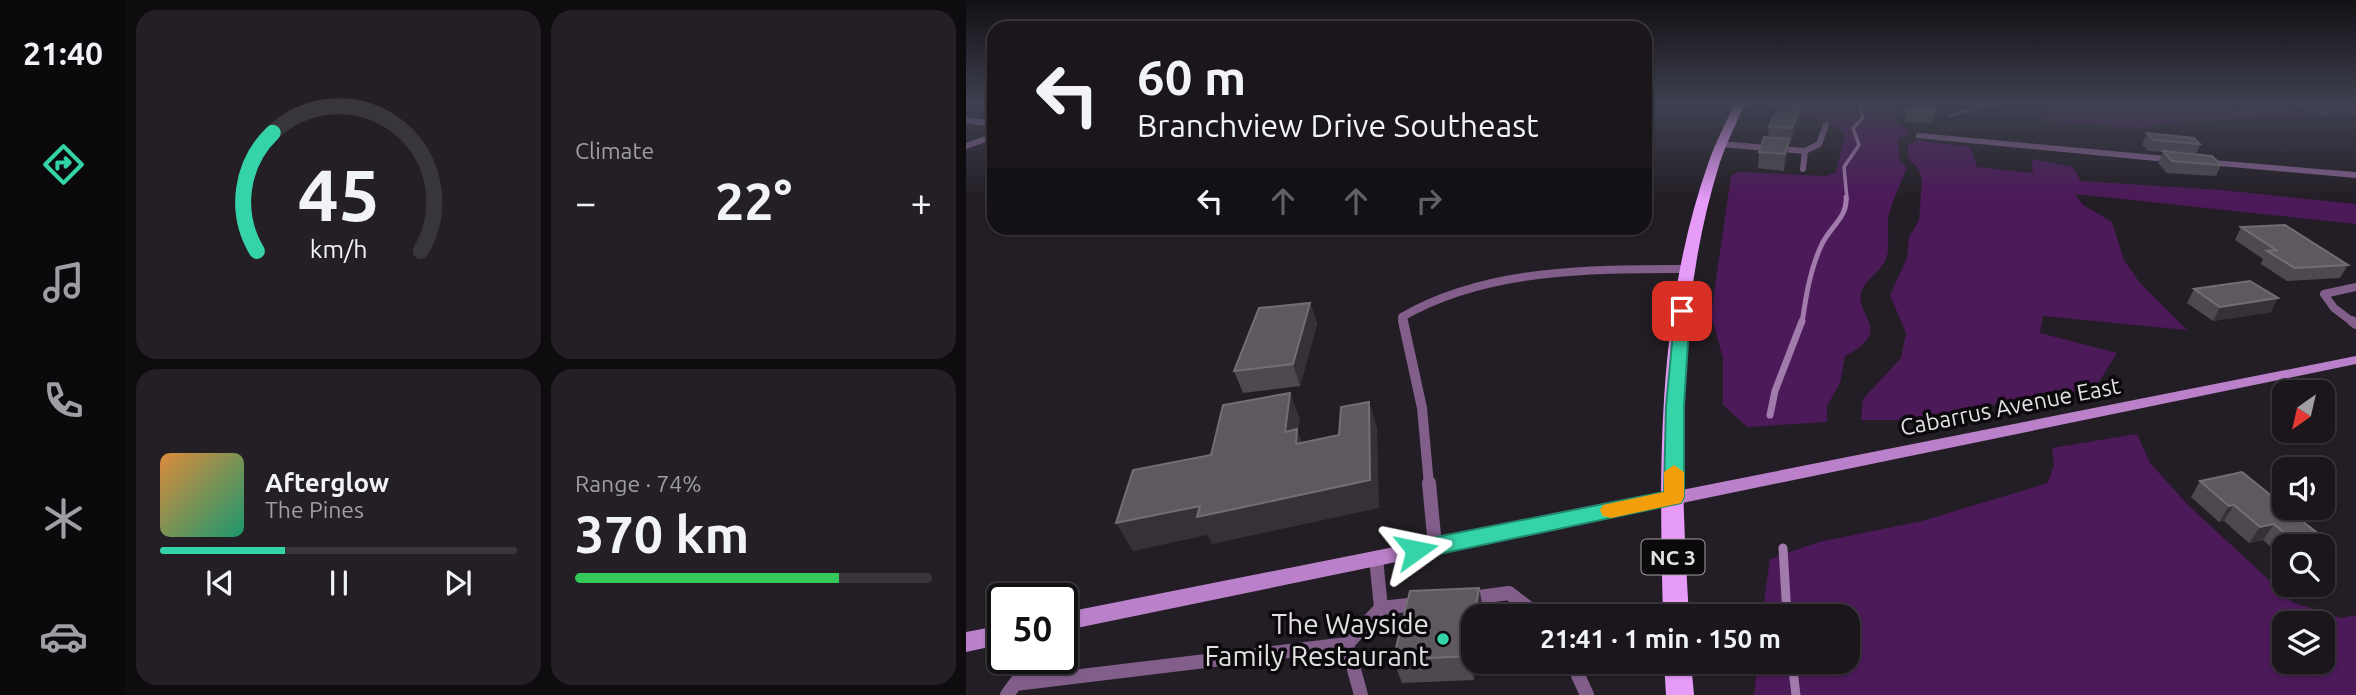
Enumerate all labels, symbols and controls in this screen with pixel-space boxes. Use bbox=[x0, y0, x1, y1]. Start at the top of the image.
text: 21:40 bbox=[23, 35, 103, 71]
icon: left bbox=[1022, 49, 1113, 140]
text: 60 m bbox=[1137, 49, 1246, 104]
text: Branchview Drive Southeast bbox=[1137, 107, 1539, 143]
text: Climate bbox=[575, 138, 654, 163]
icon: directions bbox=[39, 140, 88, 189]
text: 45 bbox=[297, 153, 380, 235]
text: 22° bbox=[715, 172, 792, 230]
text: − bbox=[575, 181, 596, 223]
text: + bbox=[911, 181, 932, 223]
icon: left bbox=[1191, 182, 1229, 220]
icon: ahead bbox=[1264, 182, 1302, 220]
icon: ahead bbox=[1337, 182, 1375, 220]
icon: right bbox=[1410, 182, 1448, 220]
text: km/h bbox=[310, 234, 367, 262]
icon: music bbox=[39, 258, 88, 307]
pin bbox=[1652, 281, 1712, 341]
icon: arrive bbox=[1663, 292, 1701, 330]
street label: Cabarrus Avenue East bbox=[1898, 372, 2122, 440]
icon: phone bbox=[39, 376, 88, 425]
north arrow bbox=[2272, 380, 2334, 443]
map controls bbox=[2272, 380, 2335, 674]
button: sound bbox=[2272, 457, 2335, 520]
text: Afterglow bbox=[265, 468, 389, 497]
text: Range · 74% bbox=[575, 471, 702, 496]
icon: climate bbox=[39, 494, 88, 543]
text: The Pines bbox=[265, 497, 364, 522]
text: 370 km bbox=[575, 505, 749, 563]
position arrow bbox=[1379, 513, 1453, 587]
button: search bbox=[2272, 534, 2335, 597]
road number: NC 3 bbox=[1642, 540, 1704, 574]
icon: previous bbox=[201, 564, 239, 602]
icon: pause bbox=[320, 564, 358, 602]
icon: next bbox=[439, 564, 477, 602]
speed limit sign: 50 bbox=[987, 583, 1078, 674]
place label: The Wayside Family Restaurant bbox=[1204, 608, 1429, 671]
button: layers bbox=[2272, 611, 2335, 674]
icon: car bbox=[39, 612, 88, 661]
text: 21:41 · 1 min · 150 m bbox=[1540, 624, 1781, 653]
marker: The Wayside Family Restaurant bbox=[1435, 631, 1451, 647]

